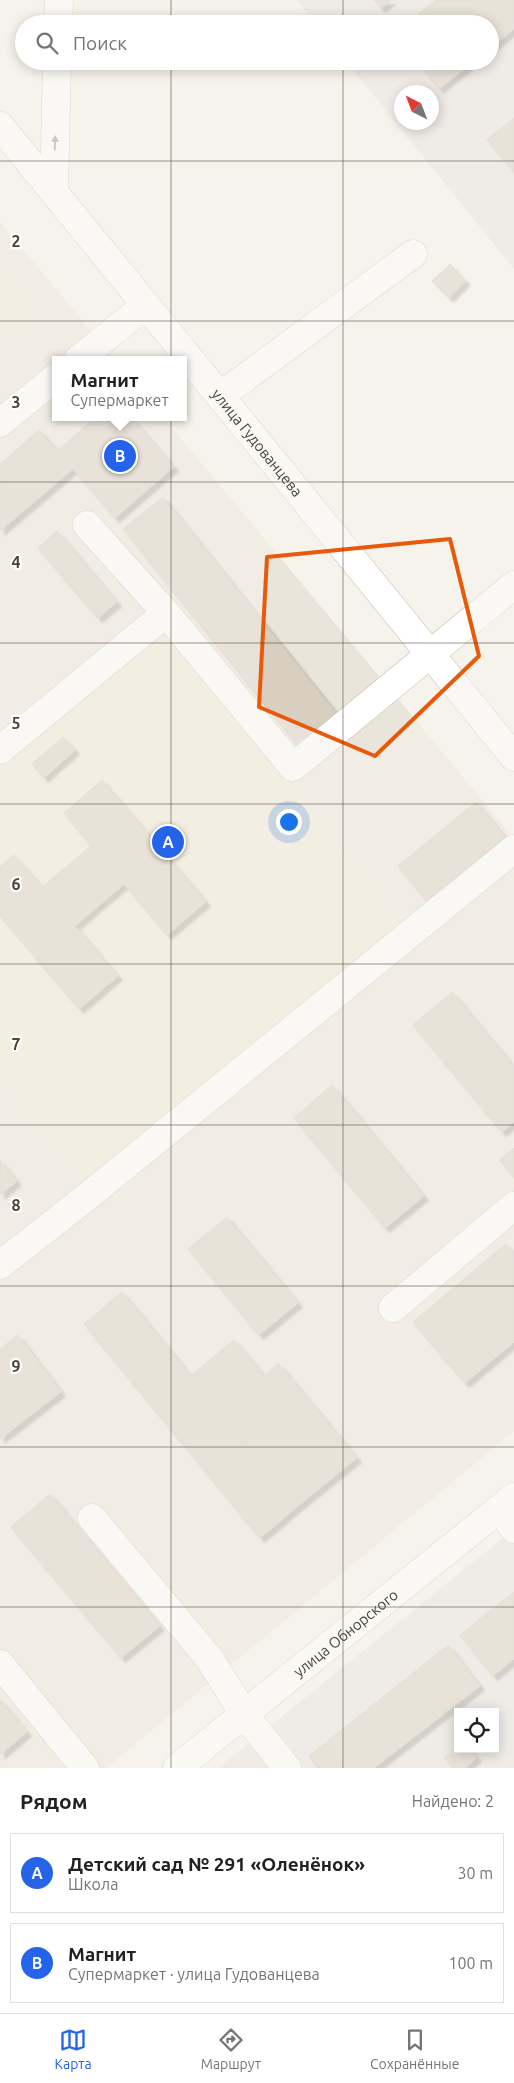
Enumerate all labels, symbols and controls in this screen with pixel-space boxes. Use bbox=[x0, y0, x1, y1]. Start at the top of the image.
search box bbox=[15, 15, 499, 70]
icon: search bbox=[33, 29, 61, 57]
text: Поиск bbox=[73, 32, 127, 54]
north arrow bbox=[394, 85, 439, 130]
one-way arrow bbox=[51, 135, 59, 151]
text: 2 bbox=[11, 232, 21, 250]
popup bbox=[52, 356, 187, 421]
text: Магнит bbox=[70, 369, 139, 391]
street label: улица Гудованцева bbox=[209, 385, 306, 500]
text: Супермаркет bbox=[70, 391, 169, 409]
text: 3 bbox=[11, 393, 21, 411]
pin: B bbox=[104, 437, 136, 475]
text: 4 bbox=[11, 553, 21, 571]
text: 5 bbox=[11, 714, 21, 732]
your location bbox=[276, 809, 302, 835]
pin: A bbox=[152, 823, 184, 861]
text: 6 bbox=[11, 875, 21, 893]
text: 7 bbox=[11, 1035, 21, 1053]
text: 8 bbox=[11, 1196, 21, 1214]
text: 9 bbox=[11, 1357, 21, 1375]
street label: улица Обнорского bbox=[290, 1585, 401, 1680]
map controls bbox=[454, 1708, 499, 1753]
button: locate bbox=[454, 1708, 499, 1753]
text: Рядом bbox=[20, 1789, 88, 1813]
text: Найдено: 2 bbox=[412, 1792, 494, 1810]
text: Детский сад № 291 «Оленёнок» bbox=[68, 1853, 365, 1875]
text: A bbox=[31, 1864, 43, 1882]
text: 30 m bbox=[457, 1864, 493, 1882]
text: Школа bbox=[68, 1875, 118, 1893]
text: Магнит bbox=[68, 1943, 136, 1965]
text: B bbox=[32, 1954, 42, 1972]
text: 100 m bbox=[448, 1954, 493, 1972]
text: Супермаркет · улица Гудованцева bbox=[68, 1965, 320, 1983]
tab: Карта bbox=[54, 2026, 92, 2072]
tab: Маршрут bbox=[201, 2026, 261, 2072]
tab: Сохранённые bbox=[370, 2026, 460, 2072]

